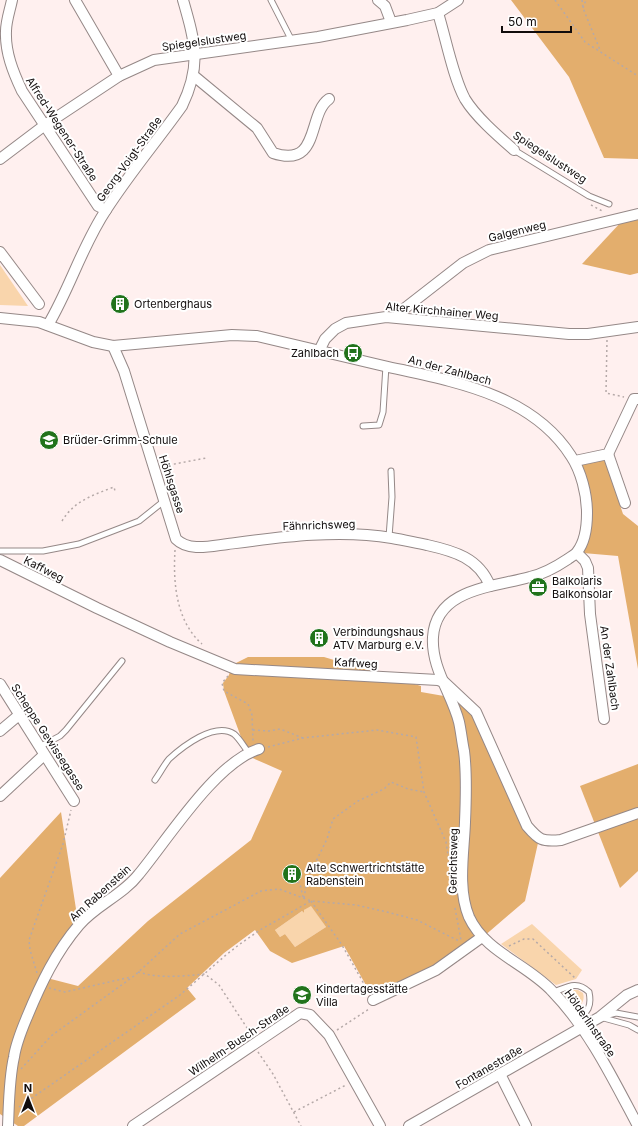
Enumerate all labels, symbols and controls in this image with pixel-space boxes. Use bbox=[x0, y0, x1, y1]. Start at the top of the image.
scale bar bbox=[502, 8, 571, 34]
text: 50 m bbox=[508, 14, 537, 29]
street label: Spiegelslustweg bbox=[161, 28, 247, 54]
street label: Alfred-Wegener-Straße bbox=[23, 74, 101, 184]
street label: Georg-Voigt-Straße bbox=[93, 114, 165, 204]
street label: Spiegelslustweg bbox=[510, 128, 590, 186]
street label: Galgenweg bbox=[487, 217, 547, 245]
building icon: Ortenberghaus bbox=[109, 293, 131, 315]
place label: Ortenberghaus bbox=[134, 297, 212, 311]
street label: Alter Kirchhainer Weg bbox=[385, 299, 499, 323]
bus stop icon: Zahlbach bbox=[342, 342, 364, 364]
place label: Zahlbach bbox=[291, 346, 339, 360]
street label: An der Zahlbach bbox=[407, 352, 493, 388]
school or university icon: Brüder-Grimm-Schule bbox=[38, 429, 60, 451]
place label: Brüder-Grimm-Schule bbox=[63, 433, 178, 447]
street label: Höhlsgasse bbox=[156, 453, 188, 515]
street label: Fähnrichsweg bbox=[282, 517, 356, 533]
street label: Kaffweg bbox=[21, 553, 67, 585]
place label: Balkolaris Balkonsolar bbox=[552, 574, 612, 601]
office icon: Balkolaris Balkonsolar bbox=[527, 576, 549, 598]
place label: Verbindungshaus ATV Marburg e.V. bbox=[333, 625, 424, 652]
street label: An der Zahlbach bbox=[597, 625, 623, 711]
building icon: Verbindungshaus ATV Marburg e.V. bbox=[308, 627, 330, 649]
street label: Kaffweg bbox=[334, 655, 378, 671]
street label: Scheppe Gewissegasse bbox=[8, 681, 88, 793]
street label: Gerichtsweg bbox=[445, 828, 461, 894]
place label: Alte Schwertrichtstätte Rabenstein bbox=[306, 861, 425, 888]
street label: Am Rabenstein bbox=[66, 862, 134, 924]
building icon: Alte Schwertrichtstätte Rabenstein bbox=[281, 863, 303, 885]
place label: Kindertagesstätte Villa bbox=[316, 982, 408, 1009]
school or university icon: Kindertagesstätte Villa bbox=[291, 984, 313, 1006]
street label: Hölderlinstraße bbox=[561, 986, 619, 1060]
street label: Wilhelm-Busch-Straße bbox=[186, 1001, 292, 1079]
street label: Fontanestraße bbox=[453, 1042, 525, 1092]
north arrow bbox=[8, 1078, 48, 1118]
text: N bbox=[24, 1081, 32, 1095]

